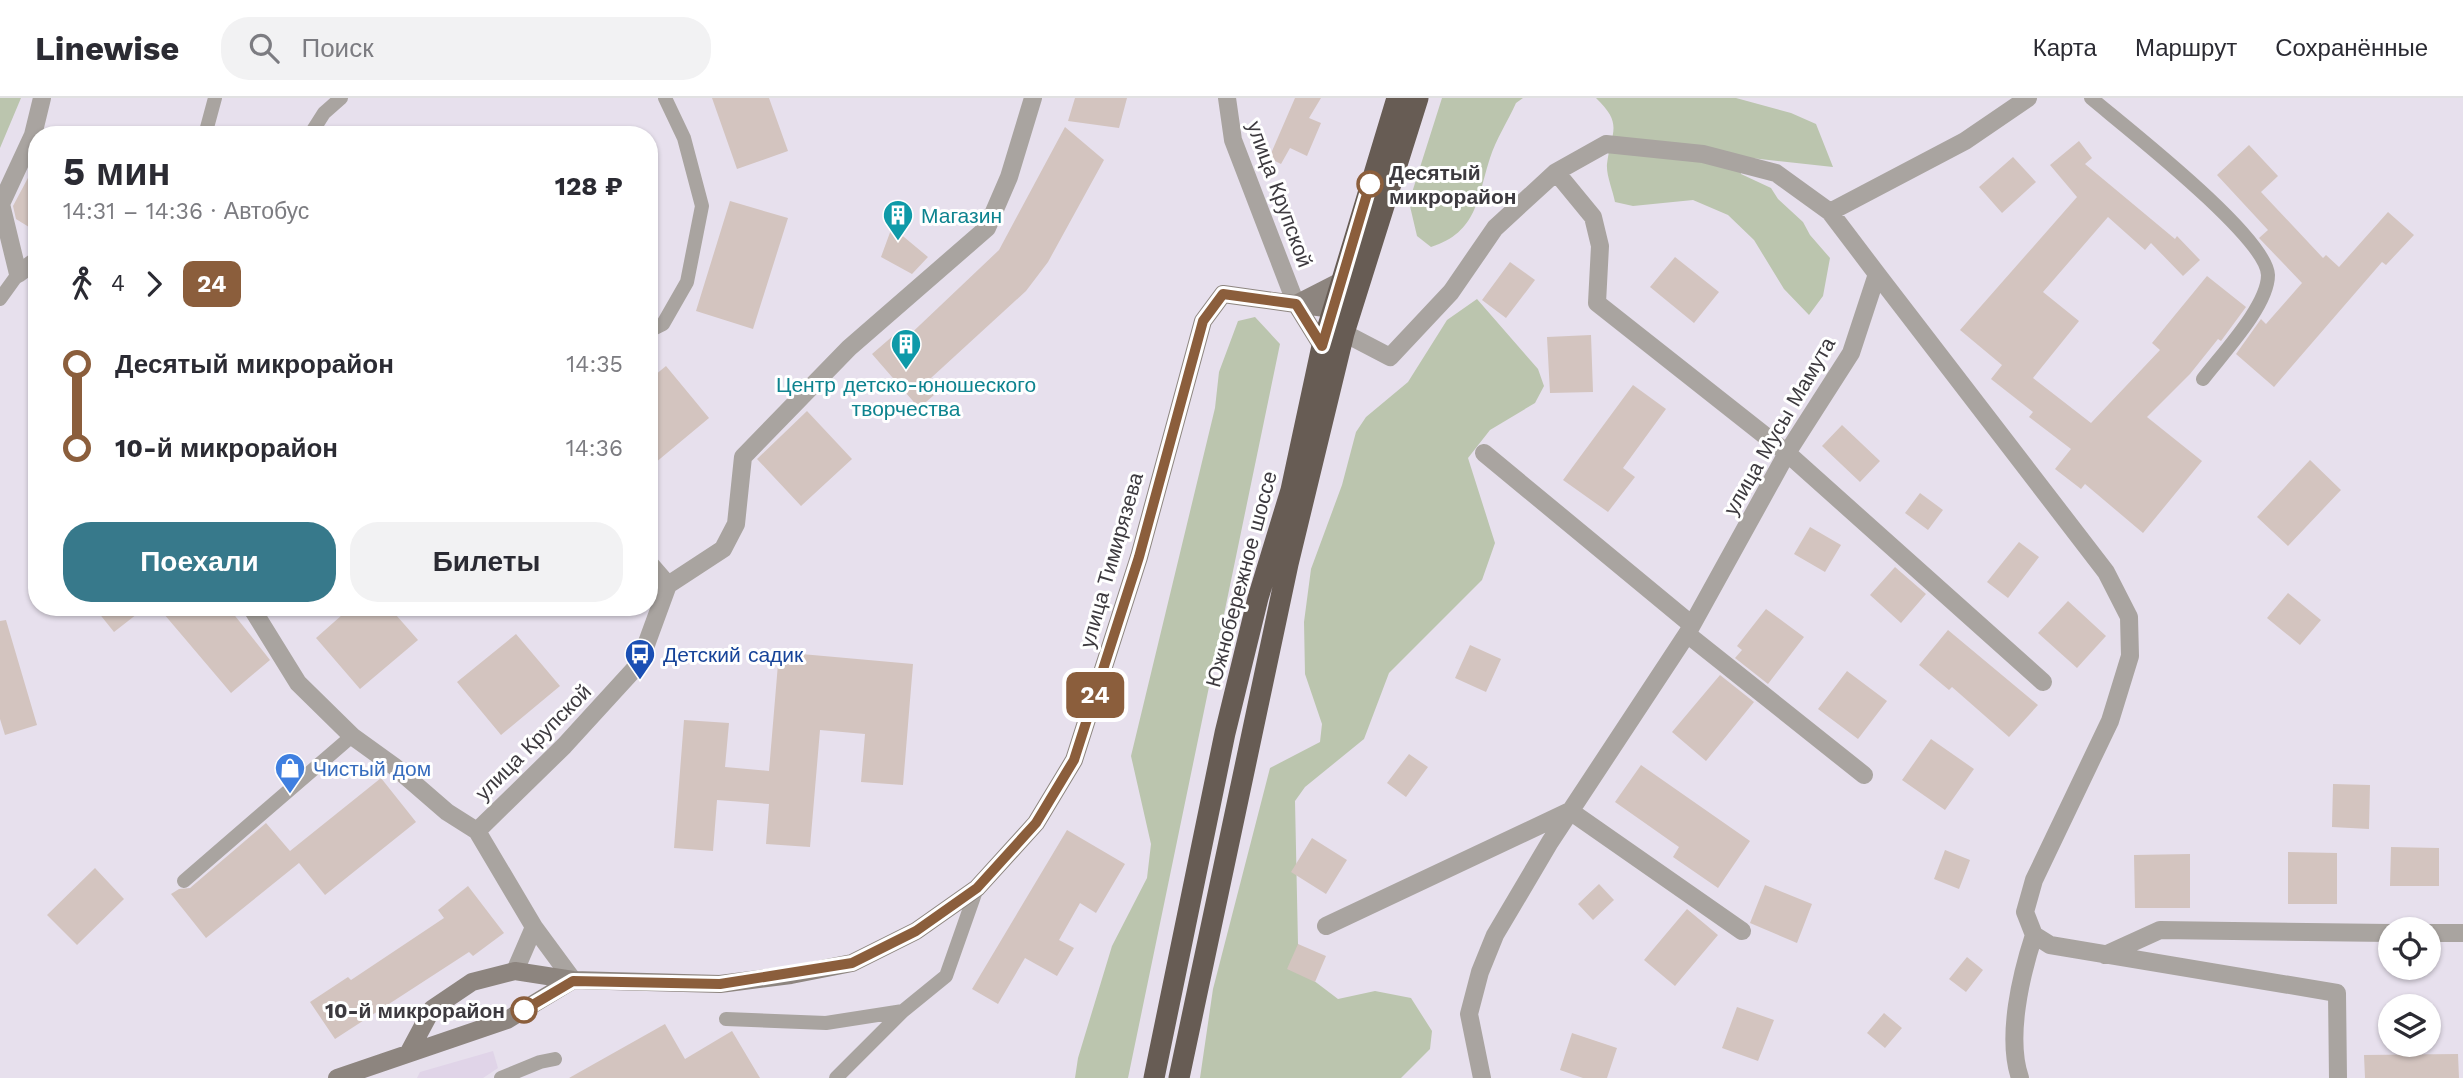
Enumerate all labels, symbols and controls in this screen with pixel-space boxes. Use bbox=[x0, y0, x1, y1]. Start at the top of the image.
search box bbox=[221, 17, 711, 80]
text: Linewise bbox=[35, 29, 179, 68]
icon: search bbox=[245, 29, 283, 67]
text: Поиск bbox=[301, 33, 374, 63]
text: Карта bbox=[2033, 34, 2097, 62]
text: Маршрут bbox=[2135, 34, 2237, 62]
text: Сохранённые bbox=[2275, 34, 2428, 62]
street label: улица Крупской bbox=[1242, 117, 1318, 271]
text: 5 мин bbox=[63, 150, 170, 194]
place label: Десятый микрорайон bbox=[1389, 160, 1517, 209]
text: 128 ₽ bbox=[555, 171, 623, 201]
marker: Десятый микрорайон bbox=[1357, 171, 1383, 197]
text: 14:31 – 14:36 · Автобус bbox=[63, 198, 309, 225]
building icon: Магазин bbox=[881, 198, 915, 242]
place label: Магазин bbox=[921, 203, 1002, 228]
icon: walk bbox=[63, 265, 101, 303]
icon: forward bbox=[135, 265, 173, 303]
text: 4 bbox=[111, 270, 125, 297]
text: 24 bbox=[197, 270, 227, 298]
building icon: Центр детско-юношеского творчества bbox=[889, 327, 923, 371]
street label: улица Мусы Мамута bbox=[1718, 332, 1840, 519]
text: Десятый микрорайон bbox=[115, 349, 394, 379]
text: 14:35 bbox=[566, 351, 623, 378]
place label: Центр детско-юношеского творчества bbox=[776, 372, 1036, 421]
text: 10-й микрорайон bbox=[115, 433, 338, 463]
text: 14:36 bbox=[566, 435, 623, 462]
street label: Южнобережное шоссе bbox=[1200, 468, 1282, 690]
street label: улица Тимирязева bbox=[1074, 469, 1148, 651]
button: Поехали bbox=[63, 522, 336, 602]
button: Билеты bbox=[350, 522, 623, 602]
bus stop icon: Детский садик bbox=[623, 637, 657, 681]
place label: Детский садик bbox=[663, 642, 804, 667]
line badge: 24 bbox=[1064, 672, 1126, 718]
street label: улица Крупской bbox=[470, 679, 596, 805]
text: 24 bbox=[1080, 681, 1110, 709]
shop icon: Чистый дом bbox=[273, 751, 307, 795]
place label: Чистый дом bbox=[313, 756, 431, 781]
map controls bbox=[2378, 917, 2441, 1057]
button: locate bbox=[2378, 917, 2441, 980]
button: layers bbox=[2378, 994, 2441, 1057]
marker: 10-й микрорайон bbox=[511, 997, 537, 1023]
place label: 10-й микрорайон bbox=[325, 998, 505, 1023]

